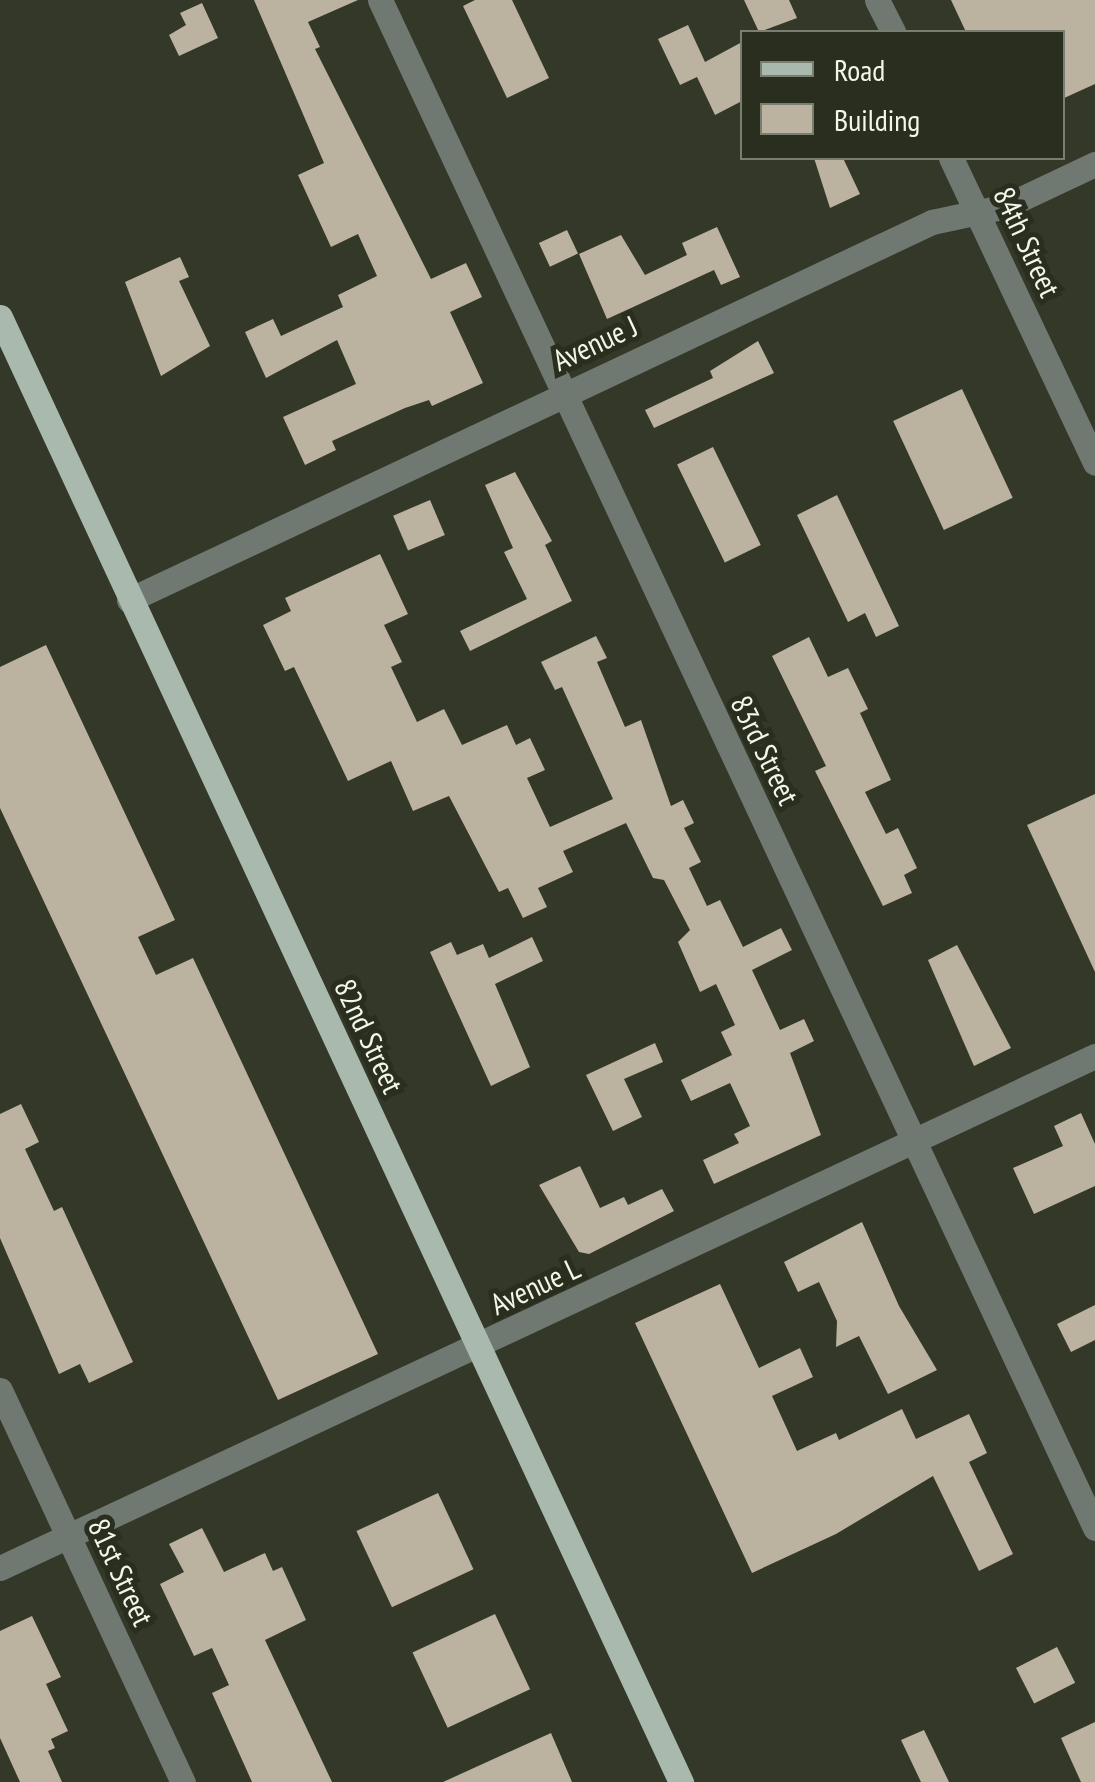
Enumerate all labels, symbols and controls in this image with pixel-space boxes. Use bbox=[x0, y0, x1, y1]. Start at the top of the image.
legend bbox=[740, 30, 1065, 160]
text: Road bbox=[834, 50, 885, 89]
text: Building bbox=[834, 100, 920, 139]
street label: 84th Street bbox=[986, 181, 1068, 303]
street label: Avenue J bbox=[547, 308, 643, 378]
street label: 83rd Street bbox=[723, 690, 807, 810]
street label: 82nd Street bbox=[327, 973, 411, 1099]
street label: Avenue L bbox=[484, 1250, 586, 1322]
street label: 81st Street bbox=[81, 1513, 161, 1631]

